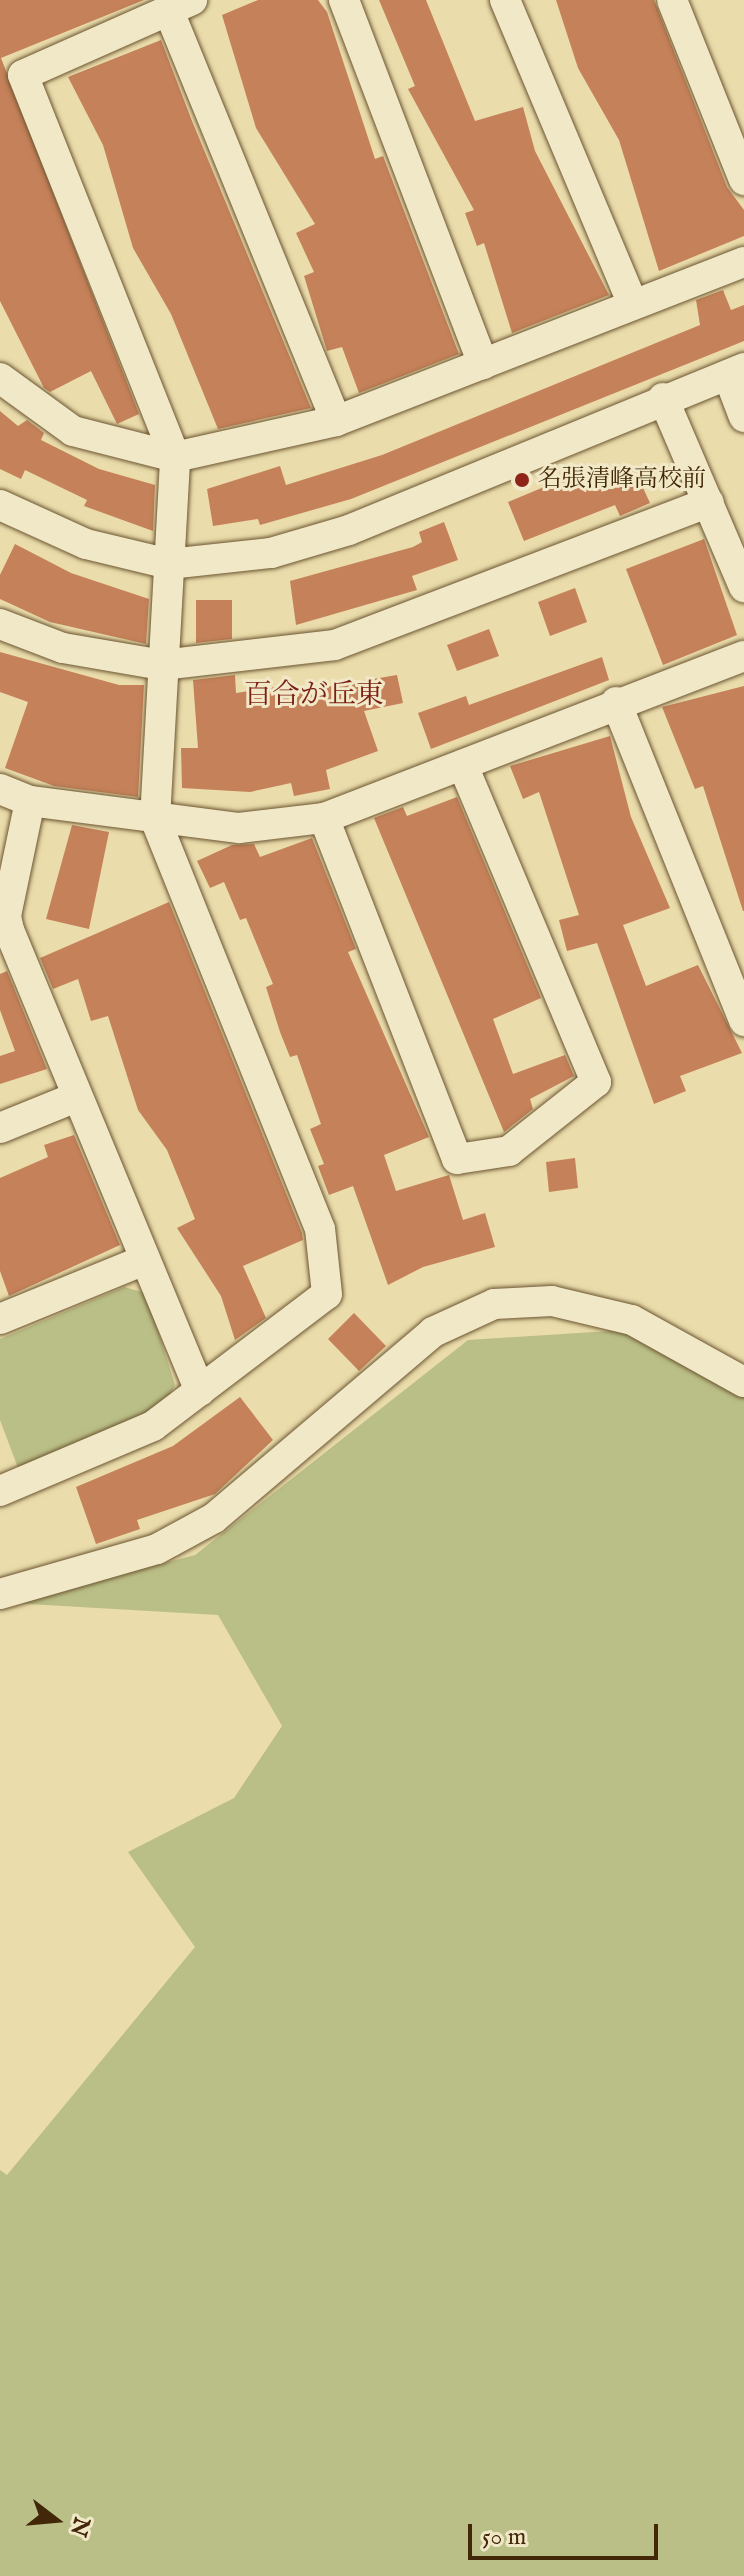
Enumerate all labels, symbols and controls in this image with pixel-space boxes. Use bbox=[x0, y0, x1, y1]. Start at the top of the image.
place label: 名張清峰高校前 bbox=[538, 466, 706, 494]
marker: 名張清峰高校前 bbox=[513, 471, 531, 489]
district label: 百合が丘東 bbox=[244, 679, 384, 713]
north arrow bbox=[16, 2480, 96, 2560]
scale bar bbox=[472, 2508, 662, 2558]
text: N bbox=[63, 2514, 95, 2540]
text: 50 m bbox=[482, 2522, 526, 2553]

